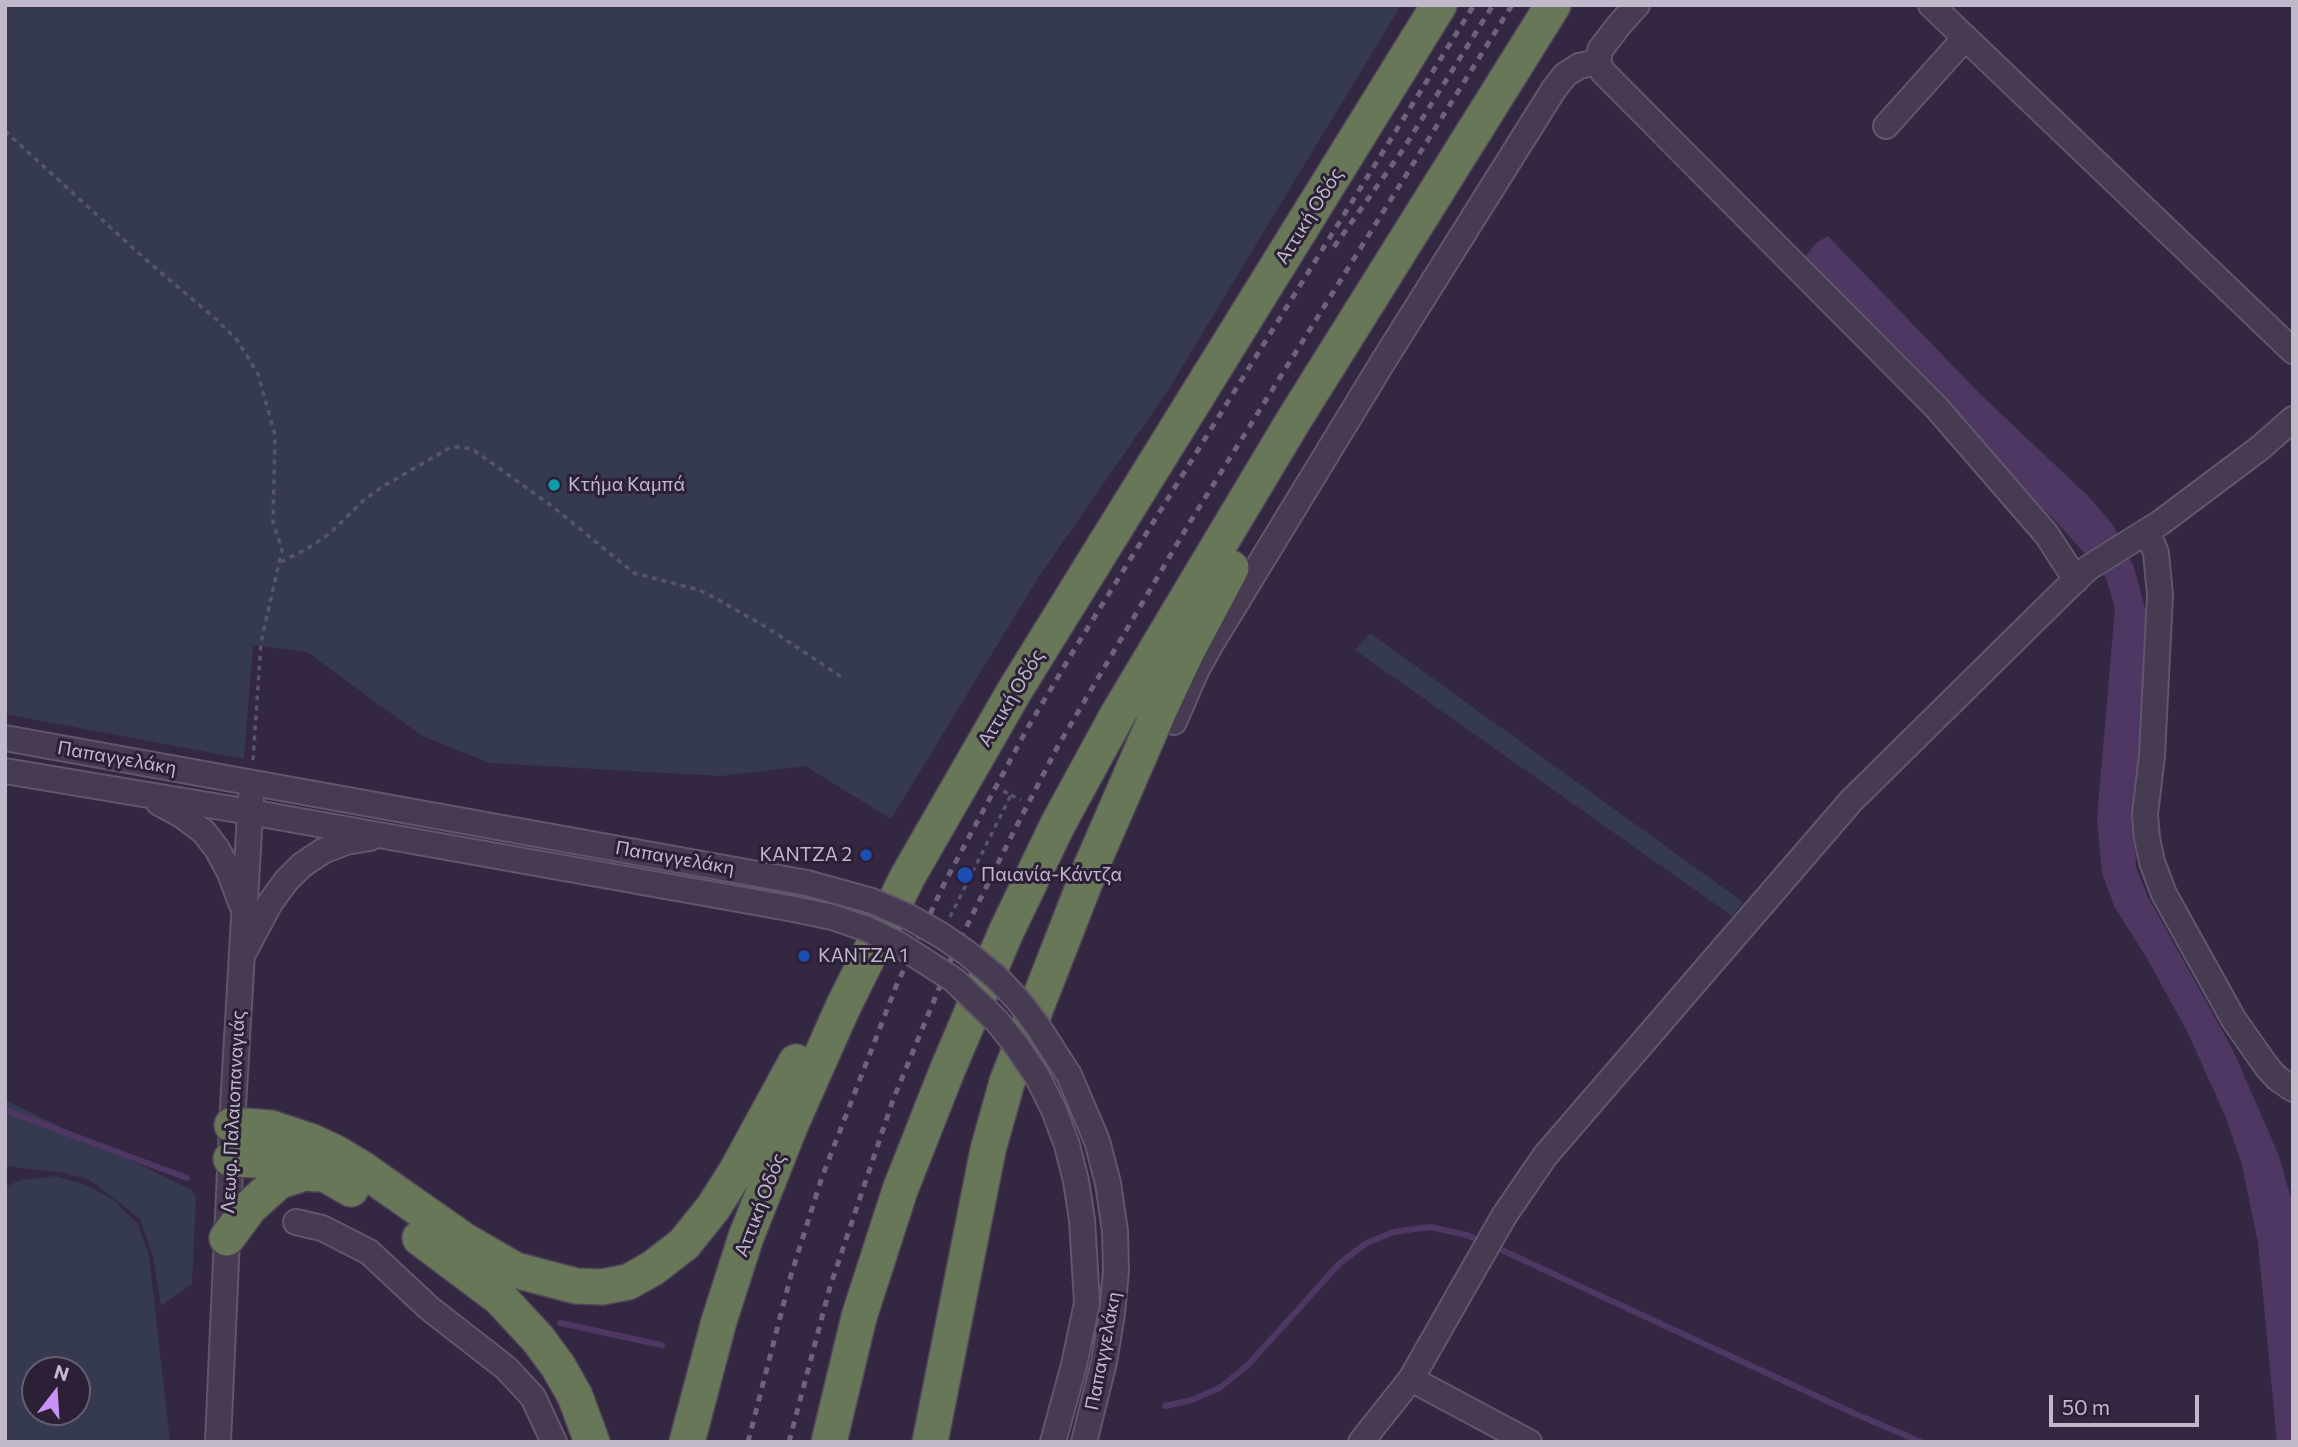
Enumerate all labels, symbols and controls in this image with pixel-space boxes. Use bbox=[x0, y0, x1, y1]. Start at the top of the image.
street label: Αττική Οδός bbox=[1270, 164, 1348, 268]
place label: Kτήμα Καμπά bbox=[568, 474, 685, 496]
marker: Kτήμα Καμπά bbox=[546, 477, 562, 493]
street label: Αττική Οδός bbox=[973, 645, 1049, 751]
street label: Παπαγγελάκη bbox=[56, 736, 178, 780]
street label: Παπαγγελάκη bbox=[614, 836, 736, 880]
place label: ΚΑΝΤΖΑ 2 bbox=[760, 844, 852, 866]
marker: ΚΑΝΤΖΑ 2 bbox=[858, 847, 874, 863]
place label: Παιανία-Κάντζα bbox=[981, 864, 1122, 886]
marker: Παιανία-Κάντζα bbox=[955, 865, 975, 885]
place label: ΚΑΝΤΖΑ 1 bbox=[818, 945, 908, 967]
marker: ΚΑΝΤΖΑ 1 bbox=[796, 948, 812, 964]
street label: Λεωφ. Παλαιοπαναγιάς bbox=[216, 1010, 250, 1214]
street label: Αττική Οδός bbox=[730, 1150, 790, 1260]
street label: Παπαγγελάκη bbox=[1080, 1290, 1126, 1412]
north arrow bbox=[21, 1356, 91, 1426]
text: N bbox=[52, 1359, 72, 1385]
scale bar bbox=[2053, 1380, 2204, 1424]
text: 50 m bbox=[2062, 1394, 2110, 1419]

